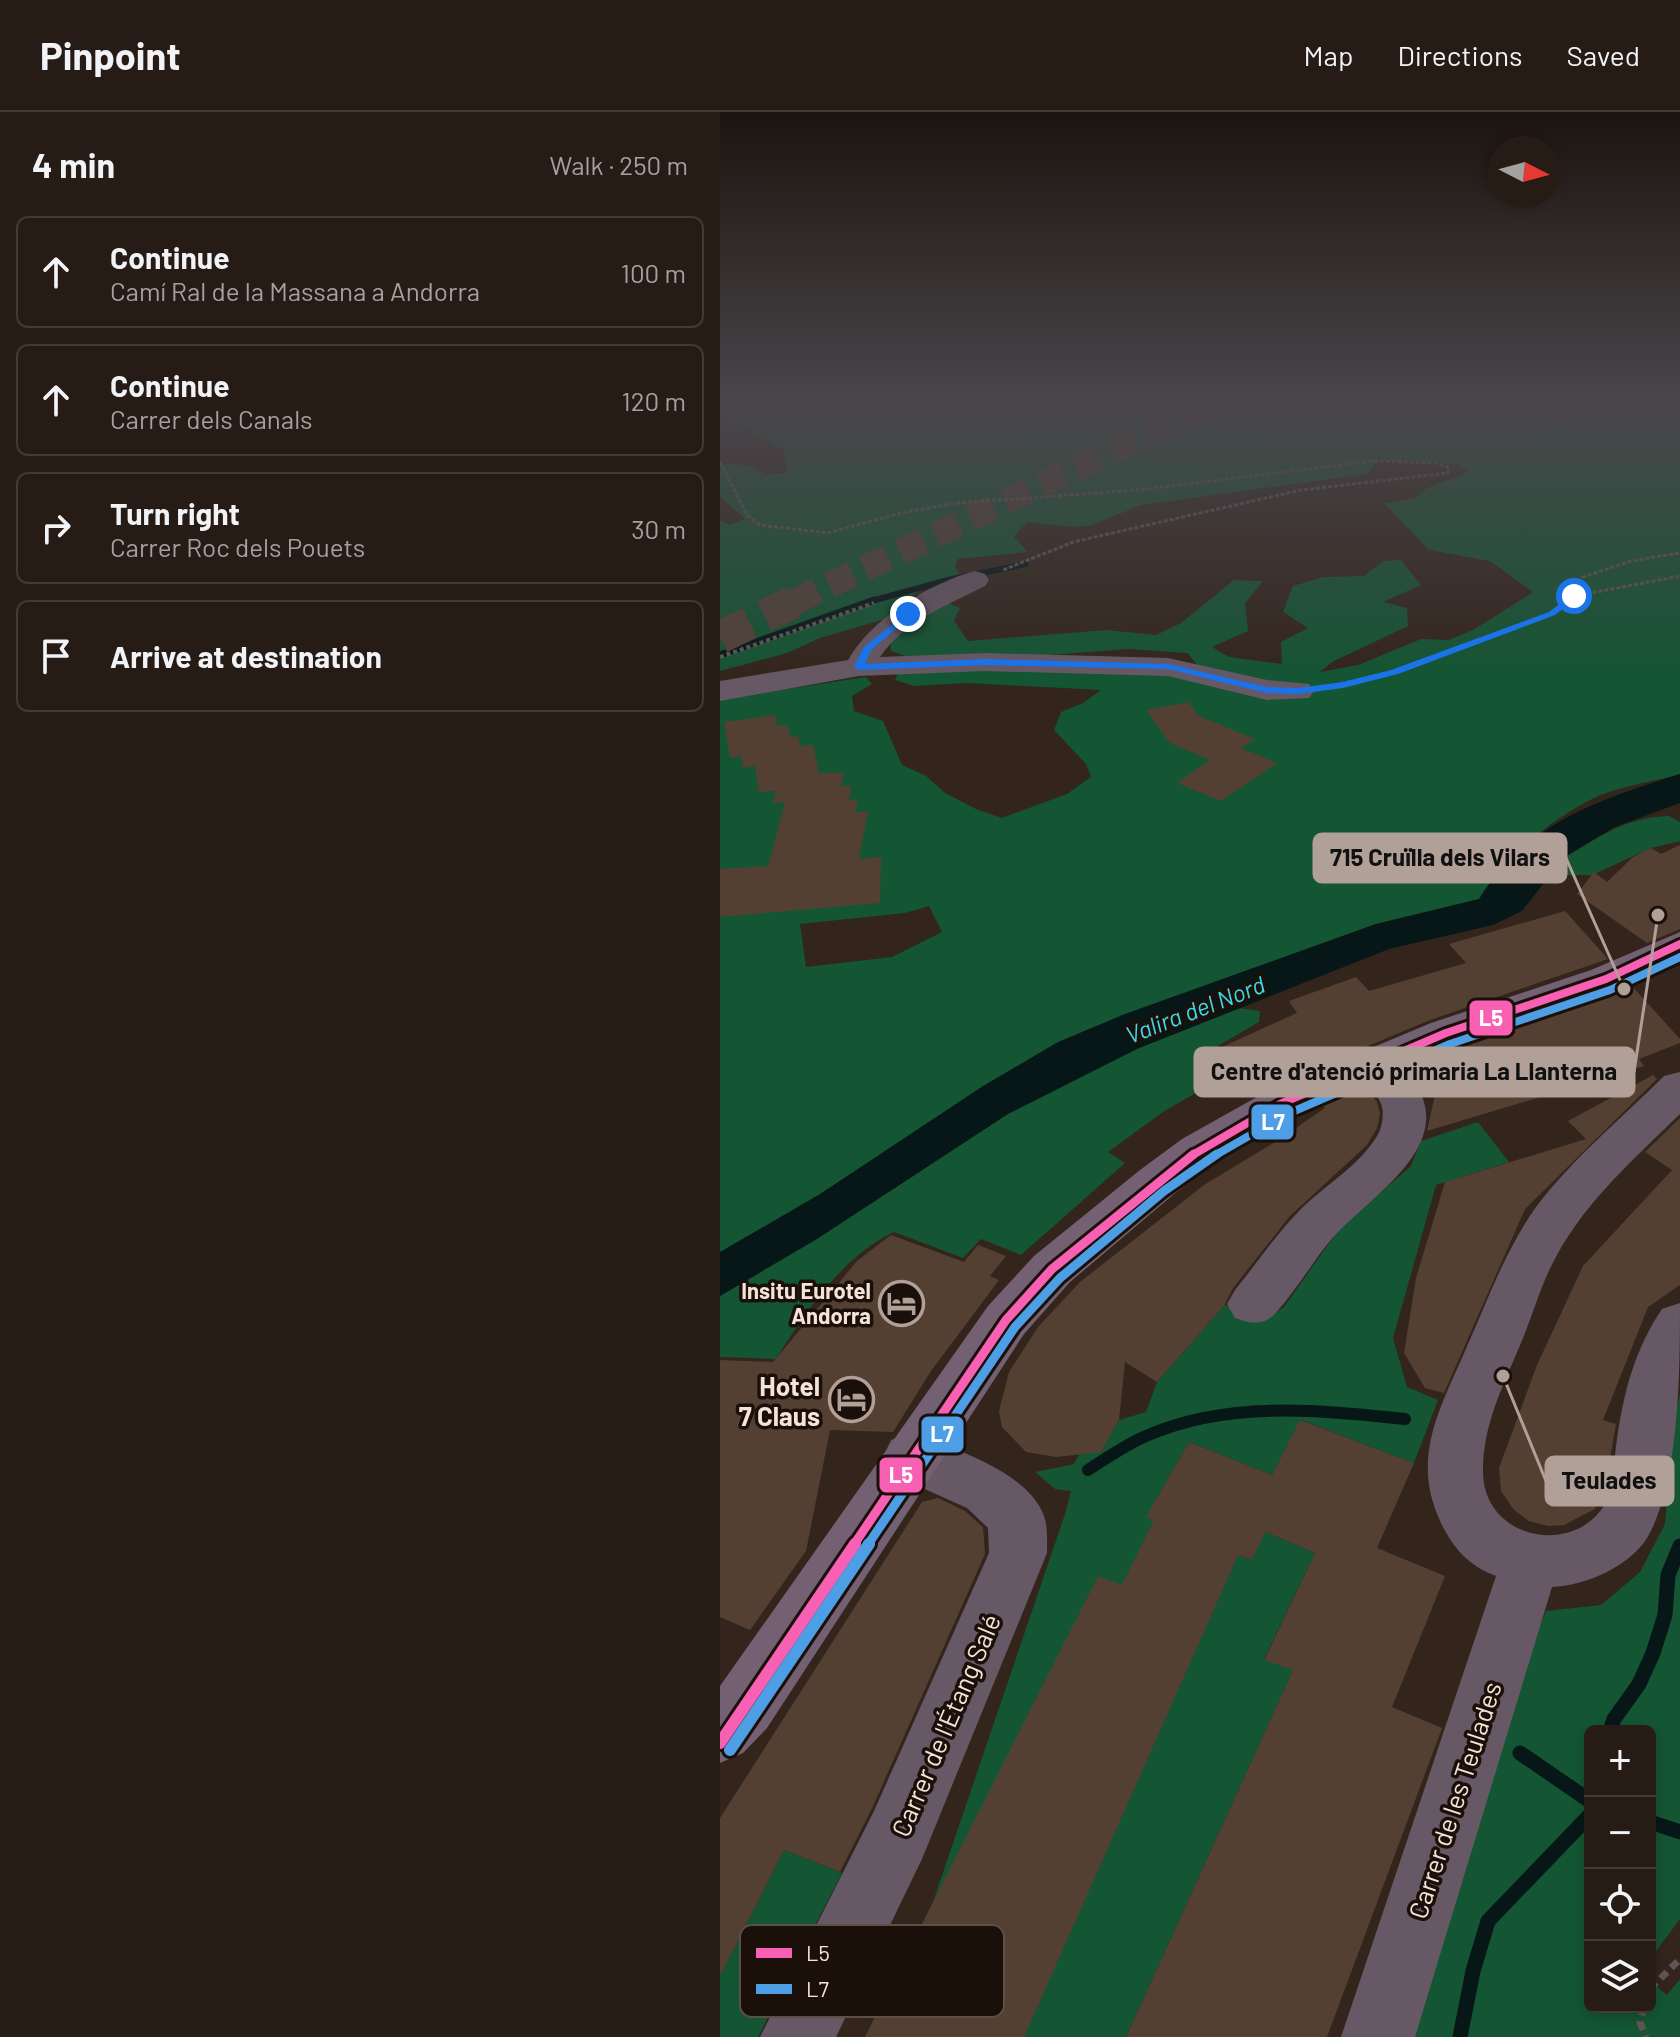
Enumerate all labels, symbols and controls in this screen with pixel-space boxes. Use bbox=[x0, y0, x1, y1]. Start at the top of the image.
text: Pinpoint bbox=[40, 32, 181, 78]
text: Map bbox=[1304, 38, 1353, 72]
text: Directions bbox=[1397, 38, 1523, 72]
text: Saved bbox=[1567, 38, 1640, 72]
north arrow bbox=[1488, 136, 1560, 208]
text: 4 min bbox=[32, 144, 115, 185]
text: Walk · 250 m bbox=[550, 149, 688, 180]
text: Continue bbox=[110, 239, 230, 275]
icon: ahead bbox=[34, 250, 78, 294]
text: 100 m bbox=[621, 257, 686, 288]
text: Camí Ral de la Massana a Andorra bbox=[110, 275, 480, 306]
text: Continue bbox=[110, 367, 230, 403]
icon: ahead bbox=[34, 378, 78, 422]
text: 120 m bbox=[622, 385, 686, 416]
text: Carrer dels Canals bbox=[110, 403, 313, 434]
text: Turn right bbox=[110, 495, 240, 531]
icon: right bbox=[34, 506, 78, 550]
text: 30 m bbox=[631, 513, 686, 544]
text: Carrer Roc dels Pouets bbox=[110, 531, 365, 562]
route start bbox=[1556, 578, 1592, 614]
route end bbox=[890, 596, 926, 632]
icon: arrive bbox=[34, 634, 78, 678]
text: Arrive at destination bbox=[110, 638, 382, 674]
callout: 715 Cruïlla dels Vilars bbox=[1314, 834, 1566, 882]
text: 715 Cruïlla dels Vilars bbox=[1330, 842, 1550, 871]
water label: Valira del Nord bbox=[1121, 969, 1269, 1049]
line badge: L5 bbox=[1468, 999, 1514, 1037]
text: L5 bbox=[1479, 1004, 1503, 1030]
callout: Centre d'atenció primaria La Llanterna bbox=[1195, 1048, 1634, 1096]
text: Centre d'atenció primaria La Llanterna bbox=[1211, 1056, 1617, 1085]
line badge: L7 bbox=[1250, 1103, 1295, 1141]
text: L7 bbox=[1261, 1108, 1285, 1134]
place label: Insitu Eurotel Andorra bbox=[741, 1277, 871, 1328]
hotel icon: Insitu Eurotel Andorra bbox=[878, 1279, 926, 1327]
place label: Hotel 7 Claus bbox=[739, 1370, 820, 1431]
hotel icon: Hotel 7 Claus bbox=[827, 1376, 875, 1424]
line badge: L7 bbox=[920, 1415, 965, 1454]
text: L7 bbox=[930, 1420, 954, 1446]
line badge: L5 bbox=[878, 1456, 924, 1494]
callout: Teulades bbox=[1546, 1457, 1673, 1505]
text: L5 bbox=[889, 1461, 913, 1487]
text: Teulades bbox=[1561, 1465, 1657, 1494]
street label: Carrer de l'Étang Salé bbox=[884, 1609, 1006, 1841]
street label: Carrer de les Teulades bbox=[1401, 1678, 1507, 1922]
map controls bbox=[1584, 1725, 1656, 2013]
button: + bbox=[1584, 1725, 1656, 1797]
button: − bbox=[1584, 1797, 1656, 1869]
button: locate bbox=[1584, 1869, 1656, 1941]
legend bbox=[740, 1925, 1004, 2017]
text: L5 bbox=[806, 1939, 830, 1965]
button: layers bbox=[1584, 1941, 1656, 2013]
text: L7 bbox=[806, 1975, 829, 2001]

